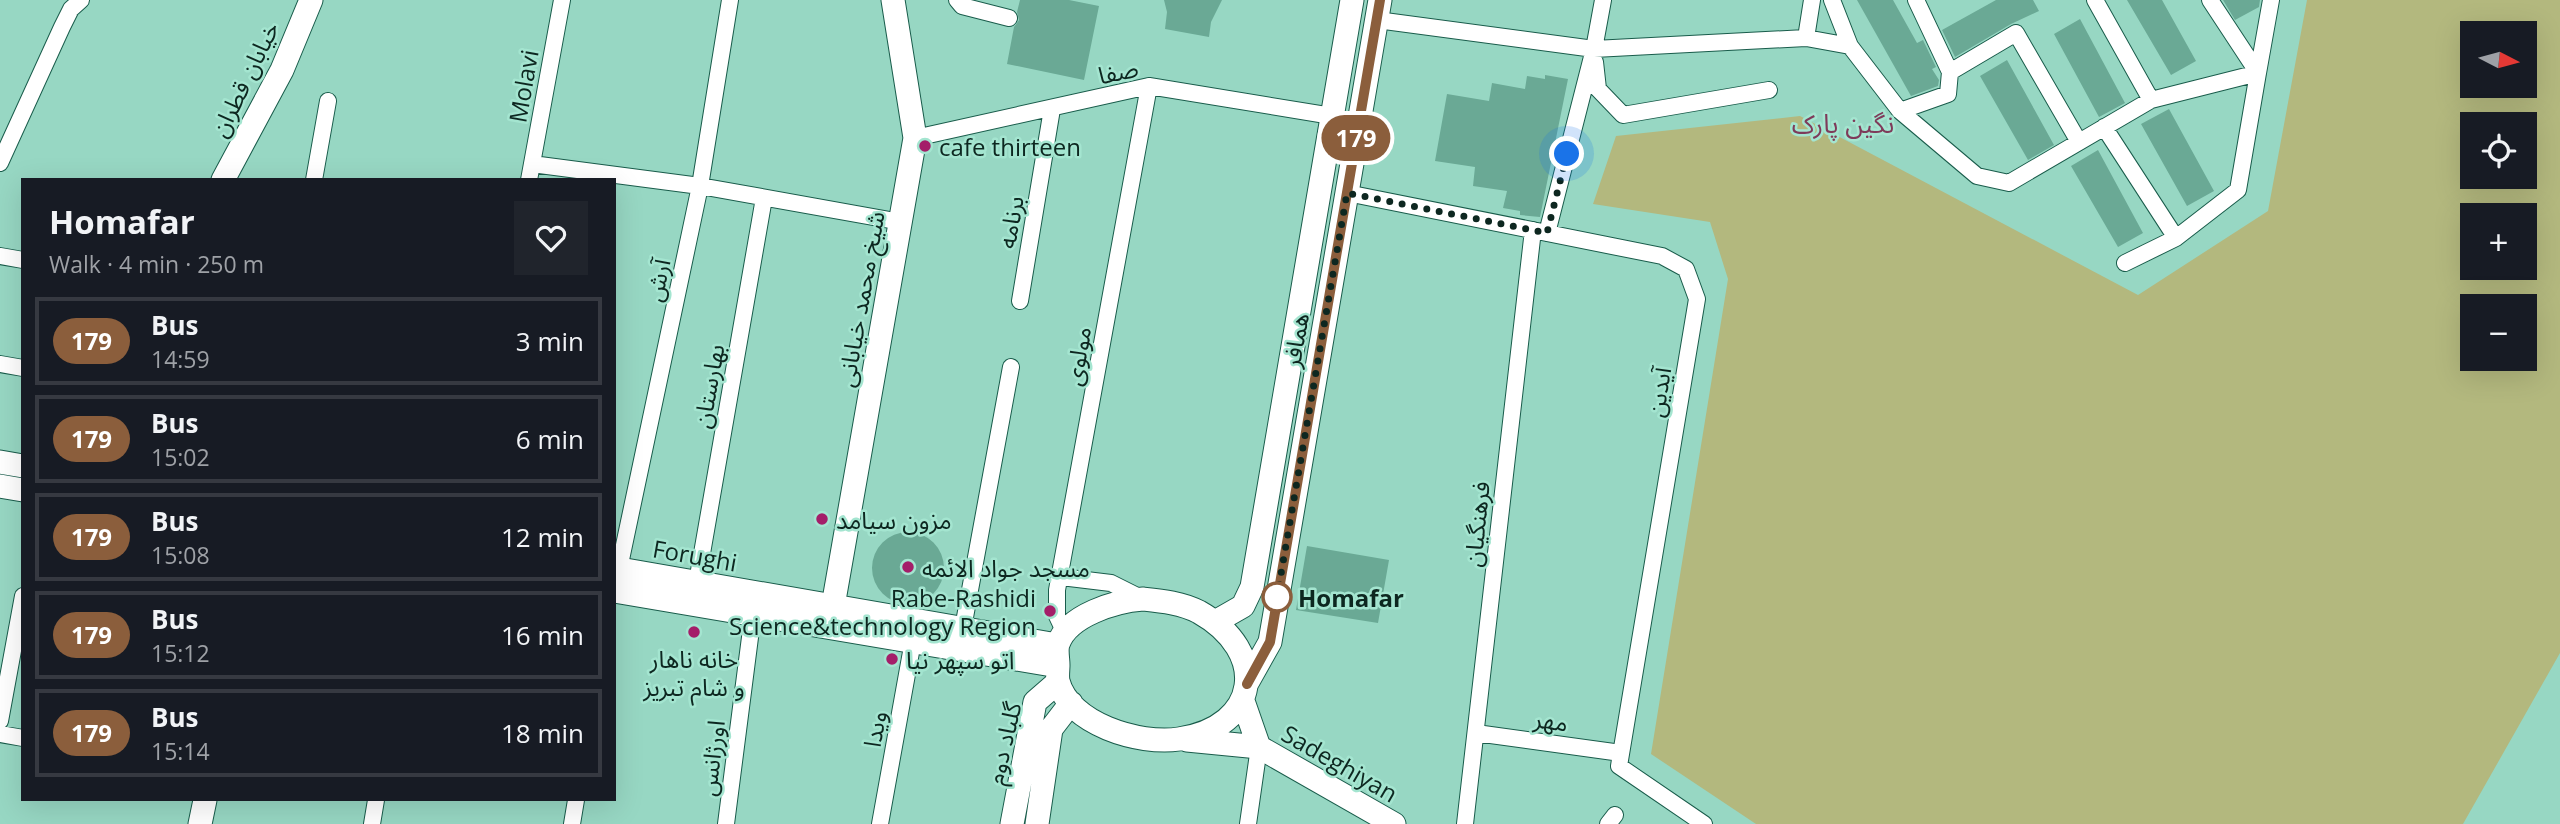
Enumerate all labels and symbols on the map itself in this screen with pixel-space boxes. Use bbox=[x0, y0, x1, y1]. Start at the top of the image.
street label: خیابان قطران bbox=[202, 16, 286, 142]
north arrow bbox=[2460, 21, 2538, 98]
street label: Molavi bbox=[500, 47, 546, 125]
street label: صفا bbox=[1095, 51, 1141, 91]
district label: نگین پارک bbox=[1792, 105, 1894, 141]
line badge: 179 bbox=[1316, 115, 1396, 161]
place label: cafe thirteen bbox=[939, 130, 1081, 163]
your location bbox=[1549, 136, 1584, 171]
marker: cafe thirteen bbox=[917, 138, 933, 154]
street label: برنامه bbox=[989, 193, 1031, 251]
street label: شیخ محمد خیابانی bbox=[828, 208, 894, 390]
street label: آرش bbox=[636, 255, 678, 304]
street label: همافر bbox=[1274, 310, 1316, 371]
street label: مولوی bbox=[1056, 324, 1098, 388]
street label: بهارستان bbox=[684, 341, 732, 431]
street label: آیدین bbox=[1638, 364, 1678, 419]
street label: فرهنگیان bbox=[1455, 480, 1497, 568]
place label: مزون سیامد bbox=[836, 503, 952, 536]
marker: مزون سیامد bbox=[814, 511, 830, 527]
street label: Forughi bbox=[650, 531, 740, 579]
place label: مسجد جواد الائمه bbox=[922, 551, 1090, 584]
marker: مسجد جواد الائمه bbox=[900, 559, 916, 575]
place label: Rabe-Rashidi Science&technology Region bbox=[729, 581, 1036, 642]
place label: Homafar bbox=[1298, 581, 1404, 614]
marker: Homafar bbox=[1262, 582, 1292, 612]
marker: Rabe-Rashidi Science&technology Region bbox=[1042, 603, 1058, 619]
marker: خانه ناهار و شام تبریز bbox=[686, 624, 702, 640]
place label: خانه ناهار و شام تبریز bbox=[642, 642, 745, 706]
place label: اتو سپهر نیا bbox=[906, 643, 1015, 676]
marker: اتو سپهر نیا bbox=[884, 651, 900, 667]
street label: گلباد دوم bbox=[977, 697, 1032, 788]
street label: مهر bbox=[1531, 701, 1570, 739]
street label: ویدا bbox=[855, 708, 893, 750]
street label: Sadeghiyan bbox=[1276, 717, 1404, 809]
street label: اورژانس bbox=[690, 718, 732, 798]

